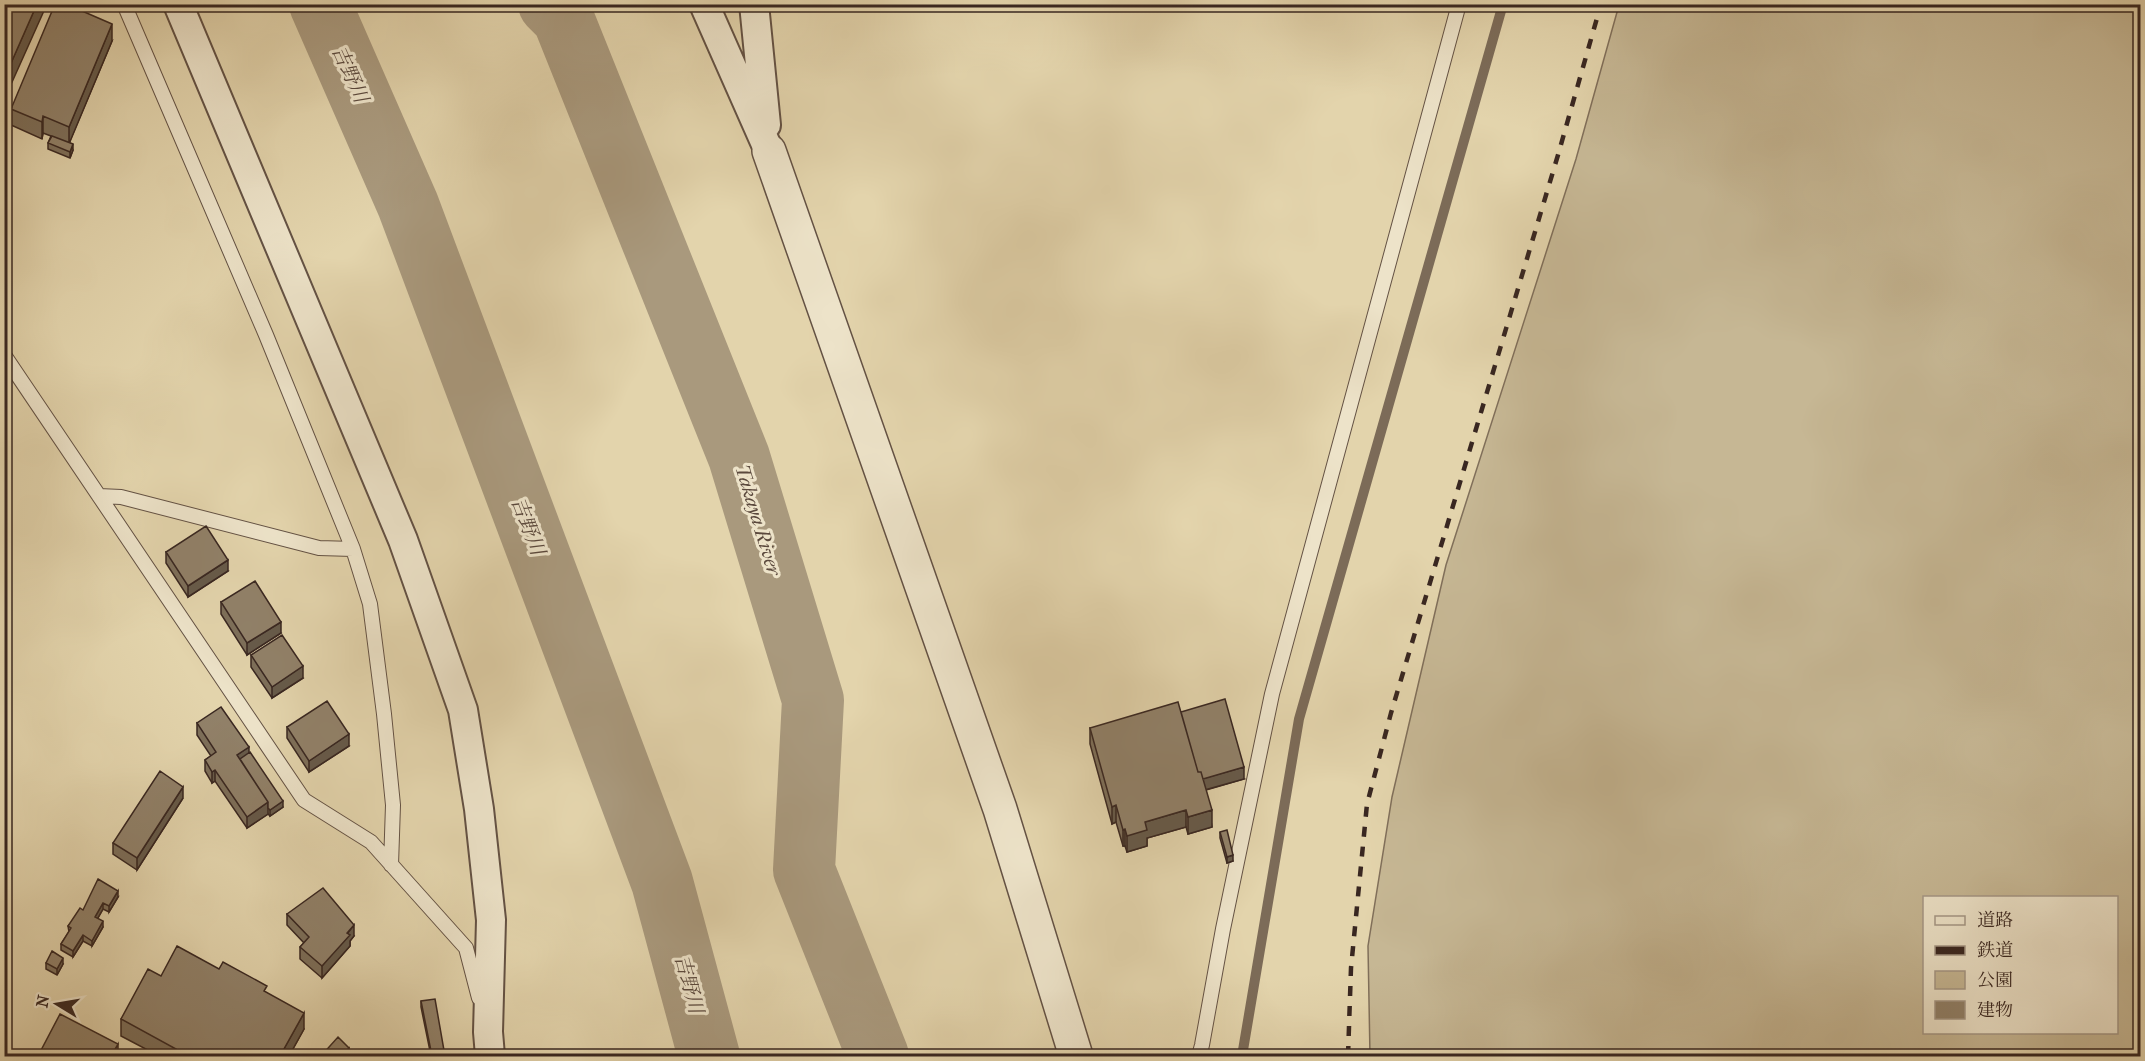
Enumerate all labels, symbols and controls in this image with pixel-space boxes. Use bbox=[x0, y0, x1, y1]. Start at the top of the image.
water label: 吉野川 bbox=[327, 42, 374, 108]
water label: Takaya River bbox=[730, 462, 786, 580]
water label: 吉野川 bbox=[507, 494, 550, 560]
legend bbox=[1923, 896, 2118, 1034]
text: 道路 bbox=[1977, 910, 2013, 931]
text: 鉄道 bbox=[1977, 940, 2013, 961]
water label: 吉野川 bbox=[670, 952, 708, 1018]
text: 公園 bbox=[1977, 970, 2013, 991]
north arrow bbox=[27, 974, 87, 1034]
text: N bbox=[32, 993, 53, 1009]
text: 建物 bbox=[1977, 1000, 2013, 1021]

